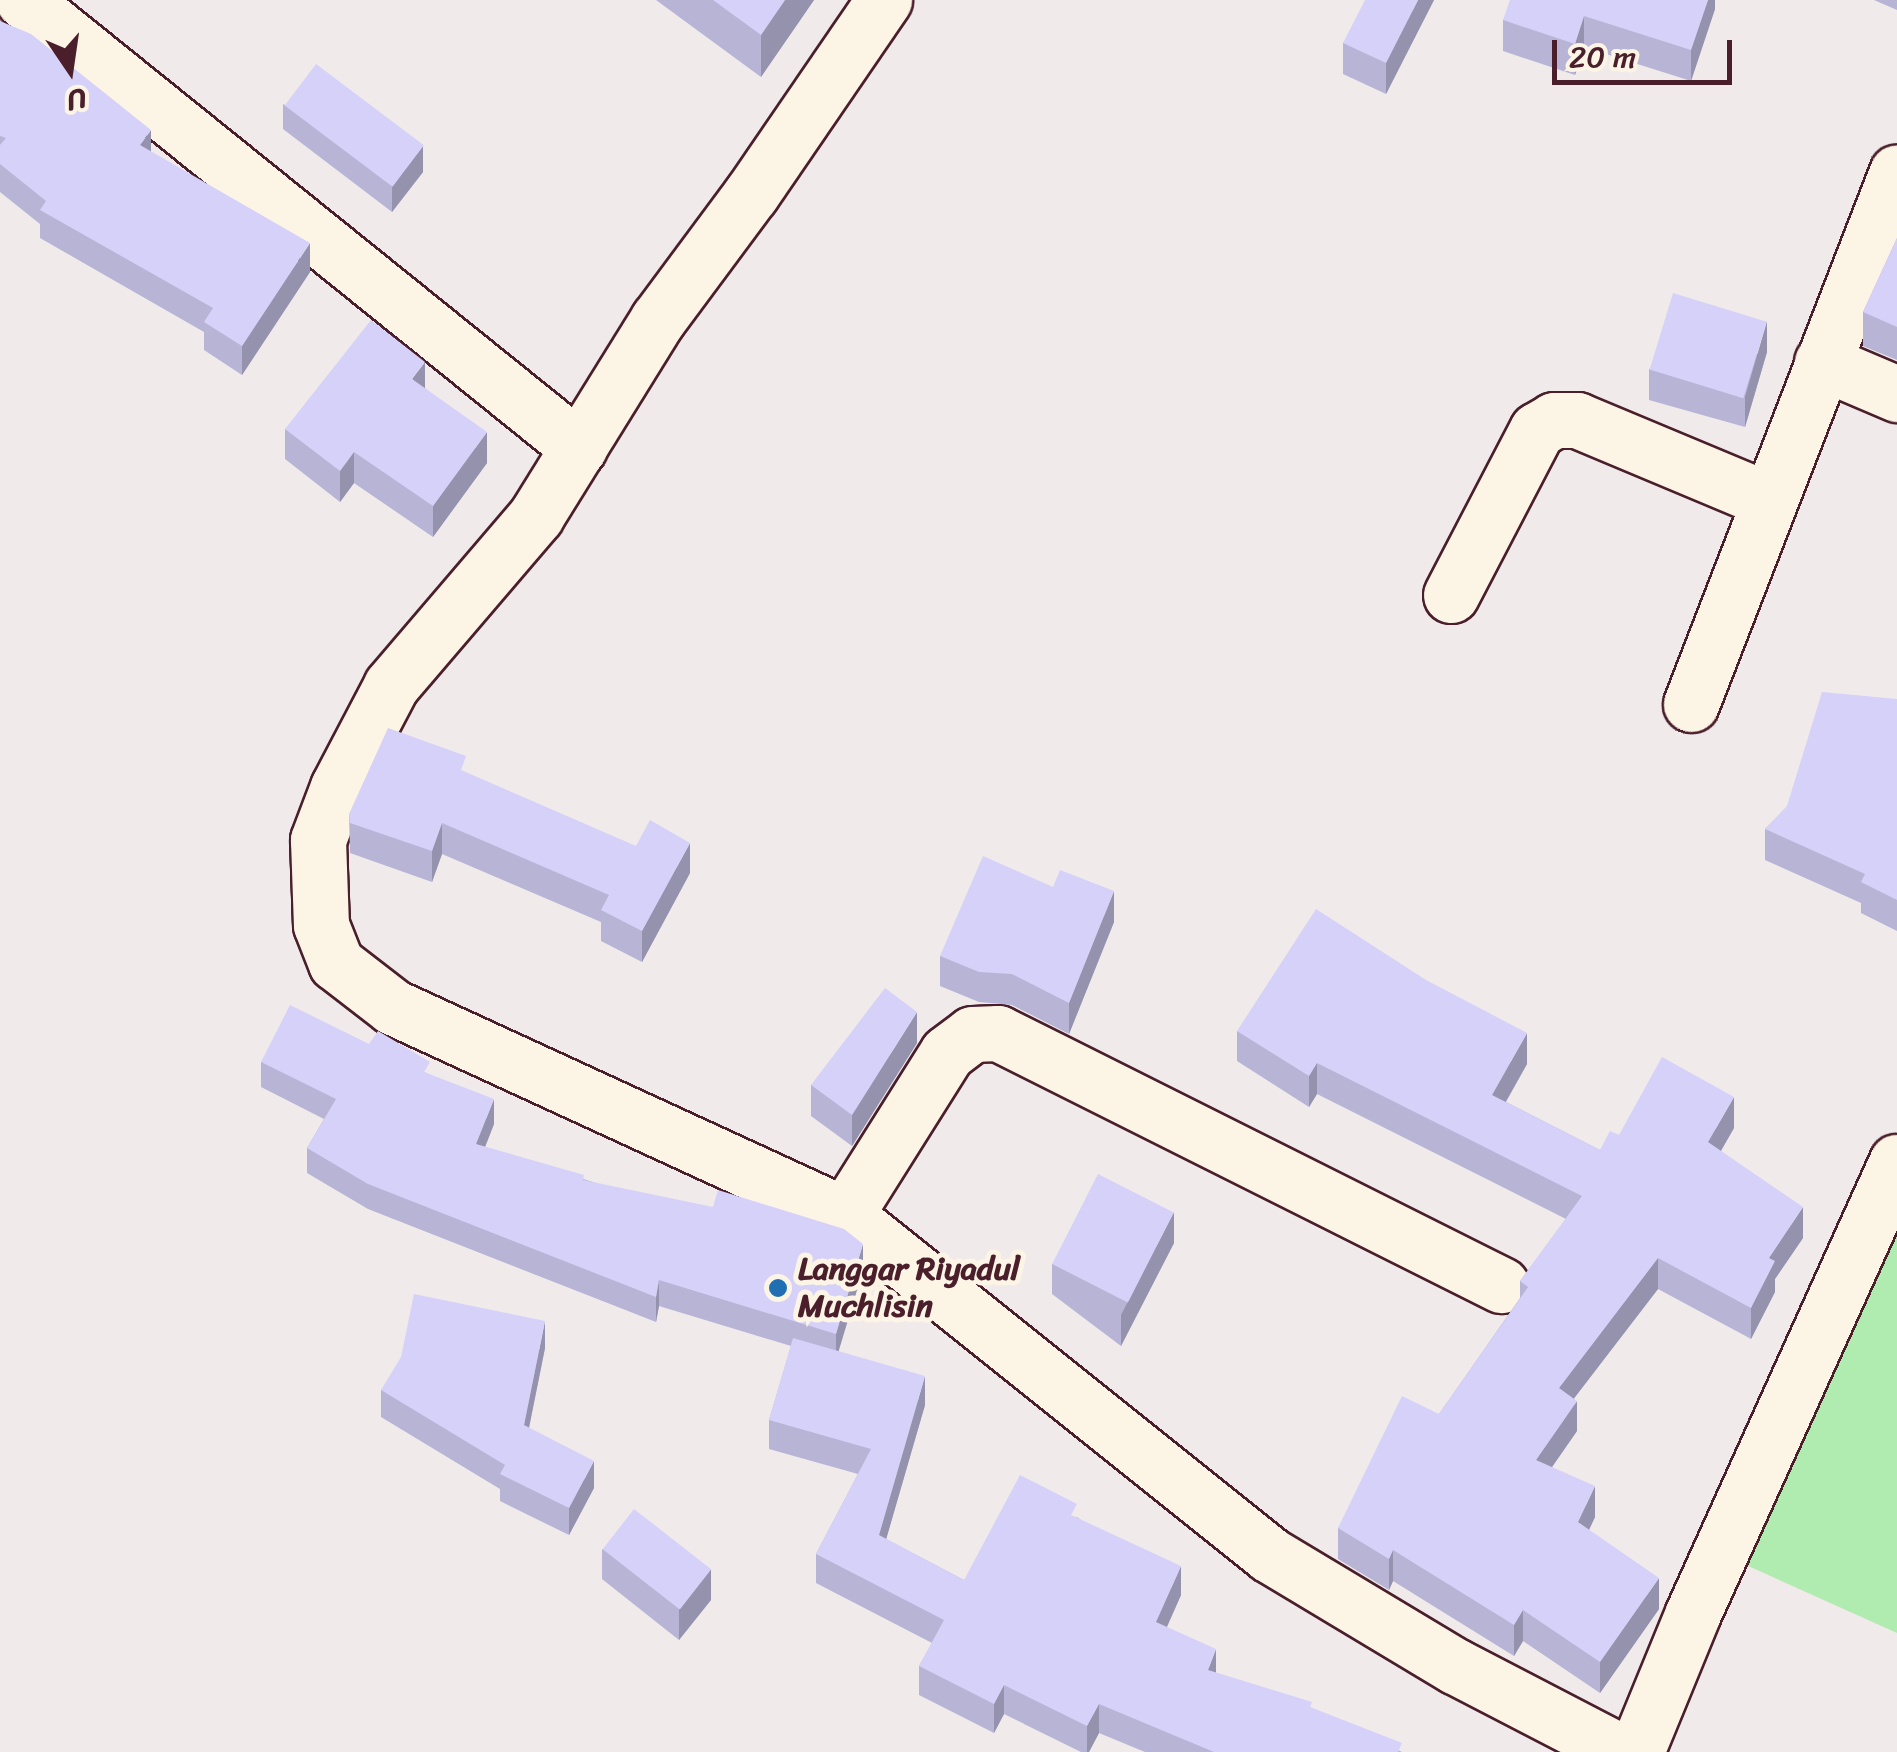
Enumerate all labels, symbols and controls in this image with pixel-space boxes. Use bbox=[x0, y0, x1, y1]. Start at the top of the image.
north arrow bbox=[20, 20, 120, 120]
scale bar bbox=[1557, 20, 1737, 82]
text: 20 m bbox=[1569, 30, 1636, 84]
text: U bbox=[62, 74, 91, 126]
place label: Langgar Riyadul Muchlisin bbox=[798, 1251, 1020, 1326]
marker: Langgar Riyadul Muchlisin bbox=[767, 1277, 789, 1299]

